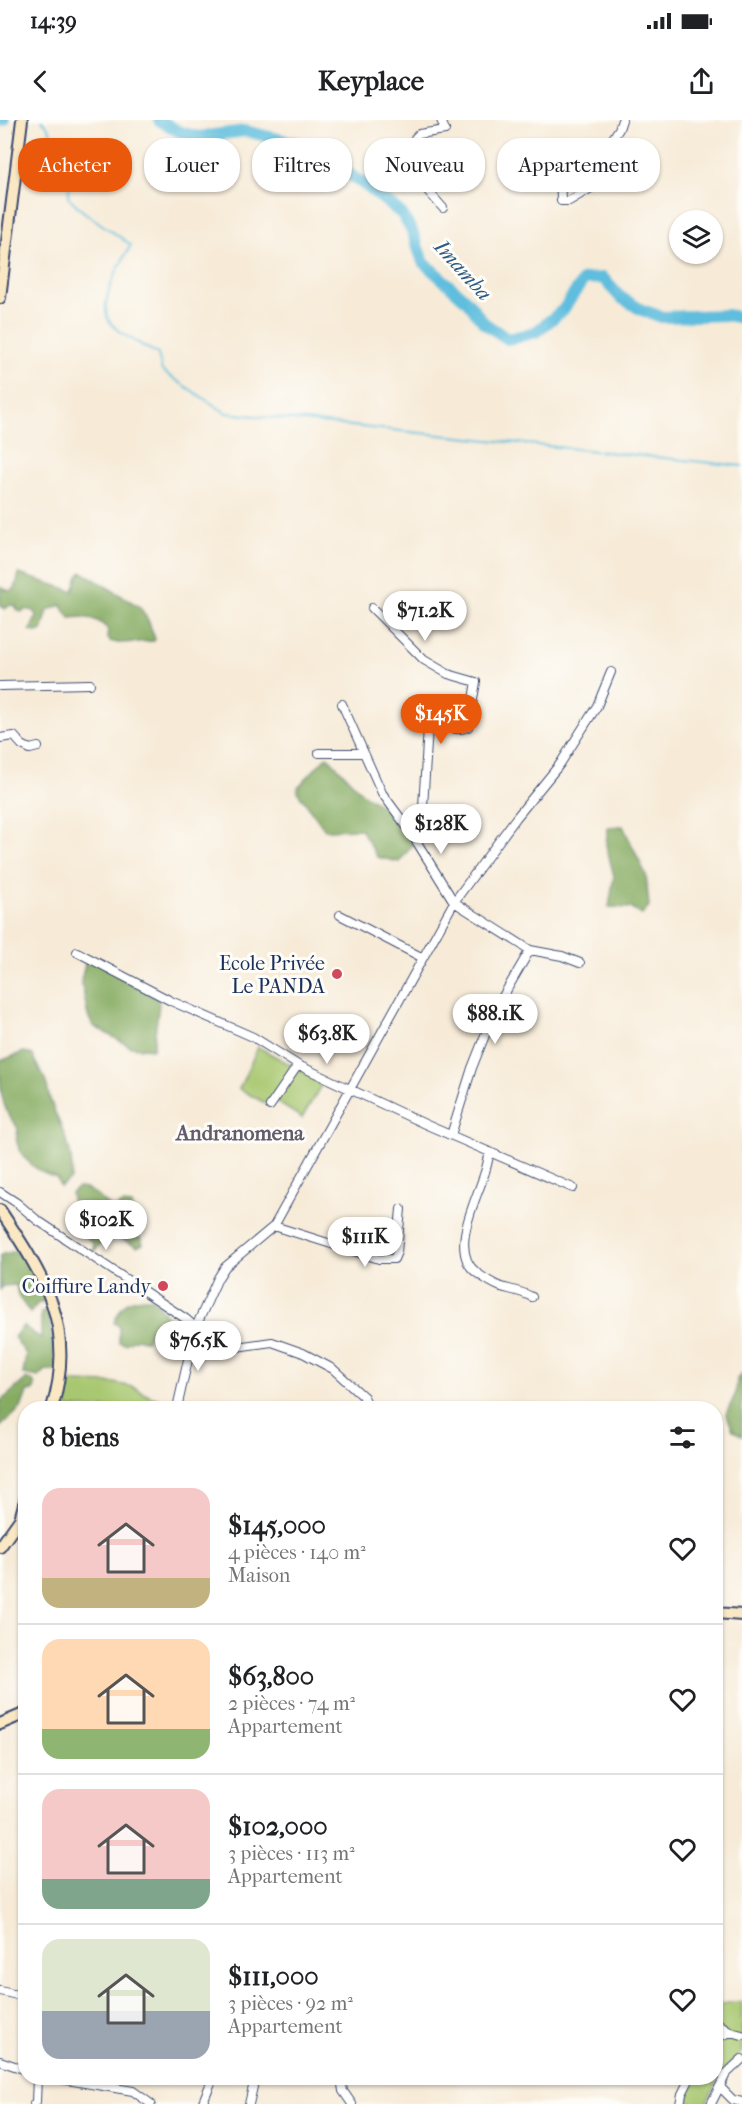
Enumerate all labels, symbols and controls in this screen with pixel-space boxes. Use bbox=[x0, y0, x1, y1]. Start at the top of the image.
text: 14:39 bbox=[30, 8, 77, 34]
icon: back bbox=[24, 65, 57, 98]
text: Keyplace bbox=[318, 65, 424, 97]
icon: share bbox=[685, 65, 718, 98]
chip: Acheter bbox=[18, 138, 132, 192]
chip: Louer bbox=[144, 138, 240, 192]
chip: Filtres bbox=[252, 138, 352, 192]
chip: Nouveau bbox=[364, 138, 485, 192]
chip: Appartement bbox=[497, 138, 660, 192]
map controls bbox=[669, 210, 723, 264]
button: layers bbox=[669, 210, 723, 264]
water label: Imamba bbox=[429, 234, 496, 305]
pin: $71.2K bbox=[376, 591, 474, 642]
text: $71.2K bbox=[397, 599, 453, 622]
pin: $145K bbox=[399, 694, 483, 745]
text: $145K bbox=[415, 702, 467, 725]
pin: $128K bbox=[399, 804, 483, 855]
text: $128K bbox=[414, 812, 468, 835]
place label: Ecole Privée Le PANDA bbox=[219, 952, 326, 998]
marker: Ecole Privée Le PANDA bbox=[330, 967, 344, 981]
pin: $88.1K bbox=[446, 994, 544, 1045]
text: $88.1K bbox=[467, 1002, 523, 1025]
pin: $63.8K bbox=[278, 1014, 376, 1065]
text: $63.8K bbox=[298, 1022, 356, 1045]
district label: Andranomena bbox=[174, 1121, 305, 1145]
pin: $102K bbox=[64, 1200, 148, 1251]
text: $102K bbox=[79, 1208, 133, 1231]
pin: $111K bbox=[323, 1217, 407, 1268]
text: $111K bbox=[342, 1225, 388, 1248]
place label: Coiffure Landy bbox=[22, 1275, 152, 1298]
marker: Coiffure Landy bbox=[156, 1279, 170, 1293]
pin: $76.5K bbox=[149, 1321, 247, 1372]
text: $76.5K bbox=[169, 1329, 227, 1352]
icon: filters bbox=[666, 1421, 699, 1454]
text: 8 biens bbox=[42, 1422, 119, 1453]
text: $145,000 bbox=[228, 1510, 326, 1541]
icon: home bbox=[90, 1512, 162, 1584]
icon: heart bbox=[666, 1532, 699, 1565]
text: 4 pièces · 140 m² bbox=[228, 1541, 366, 1564]
text: Maison bbox=[228, 1564, 290, 1587]
text: $63,800 bbox=[228, 1661, 314, 1692]
icon: home bbox=[90, 1663, 162, 1735]
icon: heart bbox=[666, 1683, 699, 1716]
text: 2 pièces · 74 m² bbox=[228, 1692, 355, 1715]
text: Appartement bbox=[228, 1715, 343, 1738]
text: $102,000 bbox=[228, 1811, 328, 1842]
icon: home bbox=[90, 1813, 162, 1885]
icon: heart bbox=[666, 1833, 699, 1866]
text: 3 pièces · 113 m² bbox=[228, 1842, 355, 1865]
text: Appartement bbox=[228, 1865, 343, 1888]
text: $111,000 bbox=[228, 1961, 319, 1992]
icon: home bbox=[90, 1963, 162, 2035]
icon: heart bbox=[666, 1983, 699, 2016]
text: 3 pièces · 92 m² bbox=[228, 1992, 353, 2015]
text: Appartement bbox=[228, 2015, 343, 2038]

